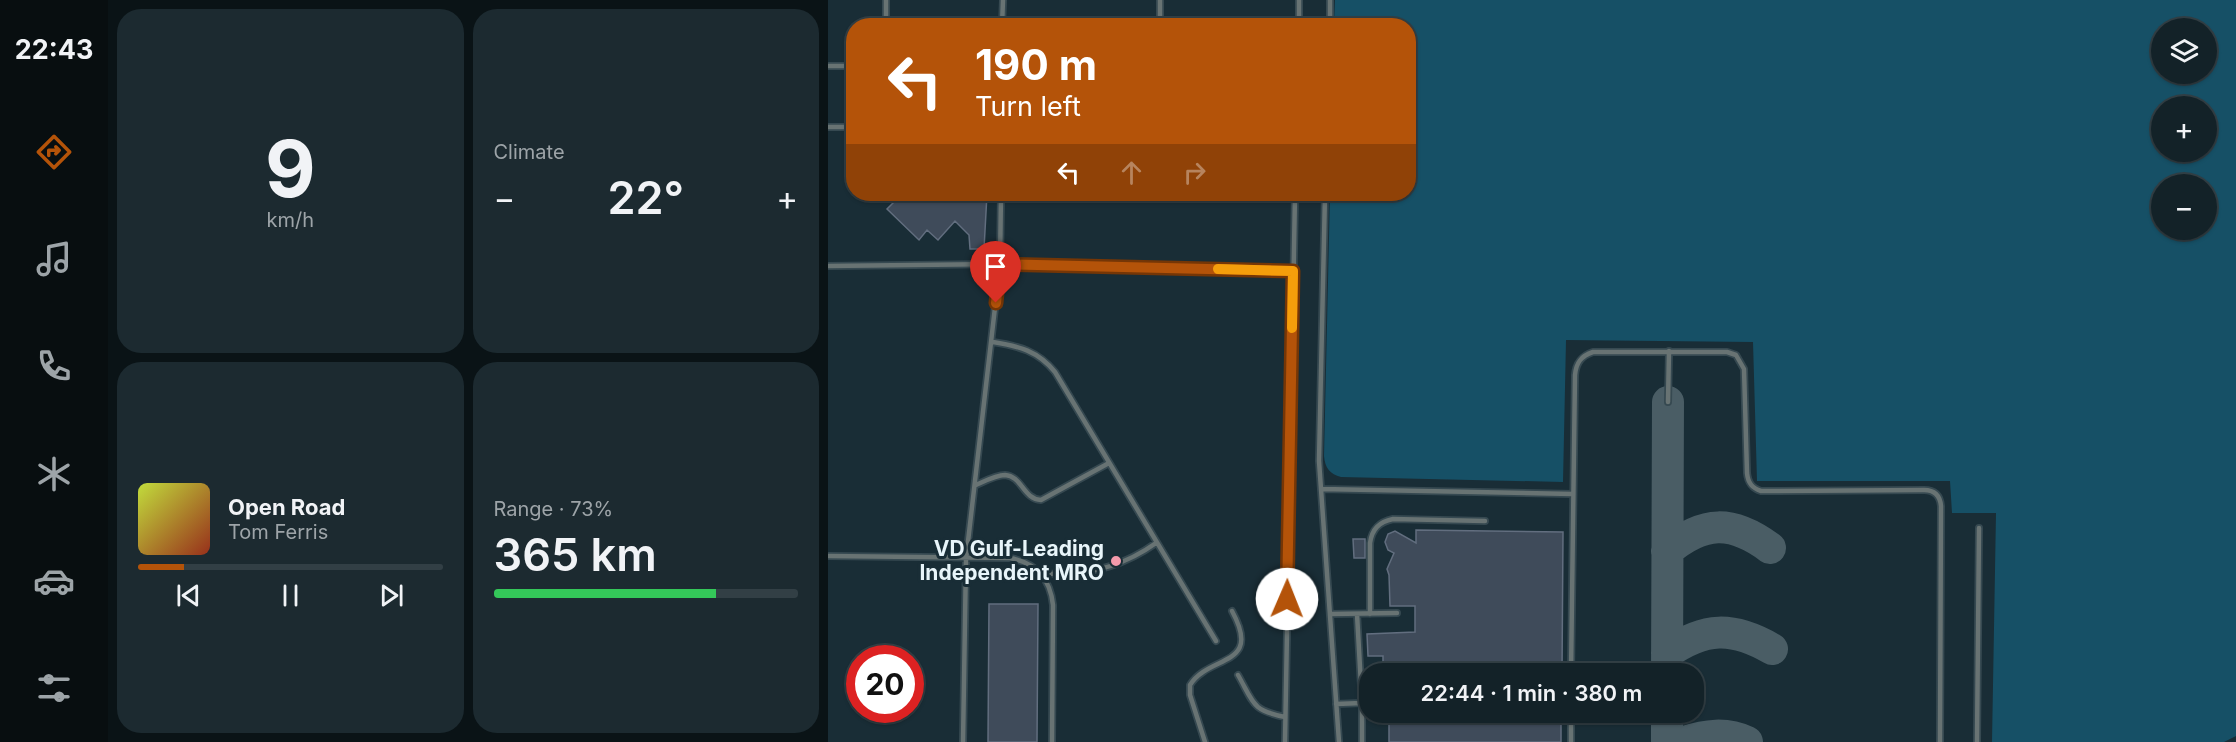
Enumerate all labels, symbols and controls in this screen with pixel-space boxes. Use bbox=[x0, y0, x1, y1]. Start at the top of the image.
map controls bbox=[2151, 18, 2217, 240]
button: layers bbox=[2151, 18, 2217, 84]
text: 22:43 bbox=[15, 33, 93, 66]
text: 190 m bbox=[975, 39, 1097, 90]
icon: left bbox=[876, 42, 954, 120]
text: Turn left bbox=[975, 90, 1081, 123]
button: + bbox=[2151, 96, 2217, 162]
text: 9 bbox=[265, 121, 316, 216]
icon: directions bbox=[33, 131, 75, 173]
text: Climate bbox=[494, 140, 565, 164]
icon: left bbox=[1052, 156, 1085, 189]
icon: ahead bbox=[1115, 156, 1148, 189]
icon: right bbox=[1178, 156, 1211, 189]
text: 22° bbox=[607, 170, 684, 225]
button: − bbox=[2151, 174, 2217, 240]
text: − bbox=[494, 178, 515, 218]
text: + bbox=[776, 178, 798, 218]
text: km/h bbox=[266, 208, 314, 232]
icon: music bbox=[33, 238, 75, 280]
pin bbox=[970, 241, 1021, 303]
icon: arrive bbox=[979, 250, 1012, 283]
icon: phone bbox=[33, 345, 75, 387]
icon: climate bbox=[33, 453, 75, 495]
text: Open Road bbox=[228, 494, 345, 520]
text: Range · 73% bbox=[494, 497, 613, 521]
text: Tom Ferris bbox=[228, 520, 328, 544]
text: 365 km bbox=[494, 527, 657, 582]
place label: VD Gulf-Leading Independent MRO bbox=[919, 536, 1104, 585]
marker: VD Gulf-Leading Independent MRO bbox=[1109, 554, 1123, 568]
icon: car bbox=[33, 560, 75, 602]
position arrow bbox=[1255, 567, 1319, 631]
icon: previous bbox=[172, 579, 205, 612]
icon: pause bbox=[274, 579, 307, 612]
icon: next bbox=[375, 579, 408, 612]
speed limit sign: 20 bbox=[846, 645, 924, 723]
icon: filters bbox=[33, 667, 75, 709]
text: 22:44 · 1 min · 380 m bbox=[1421, 680, 1642, 706]

